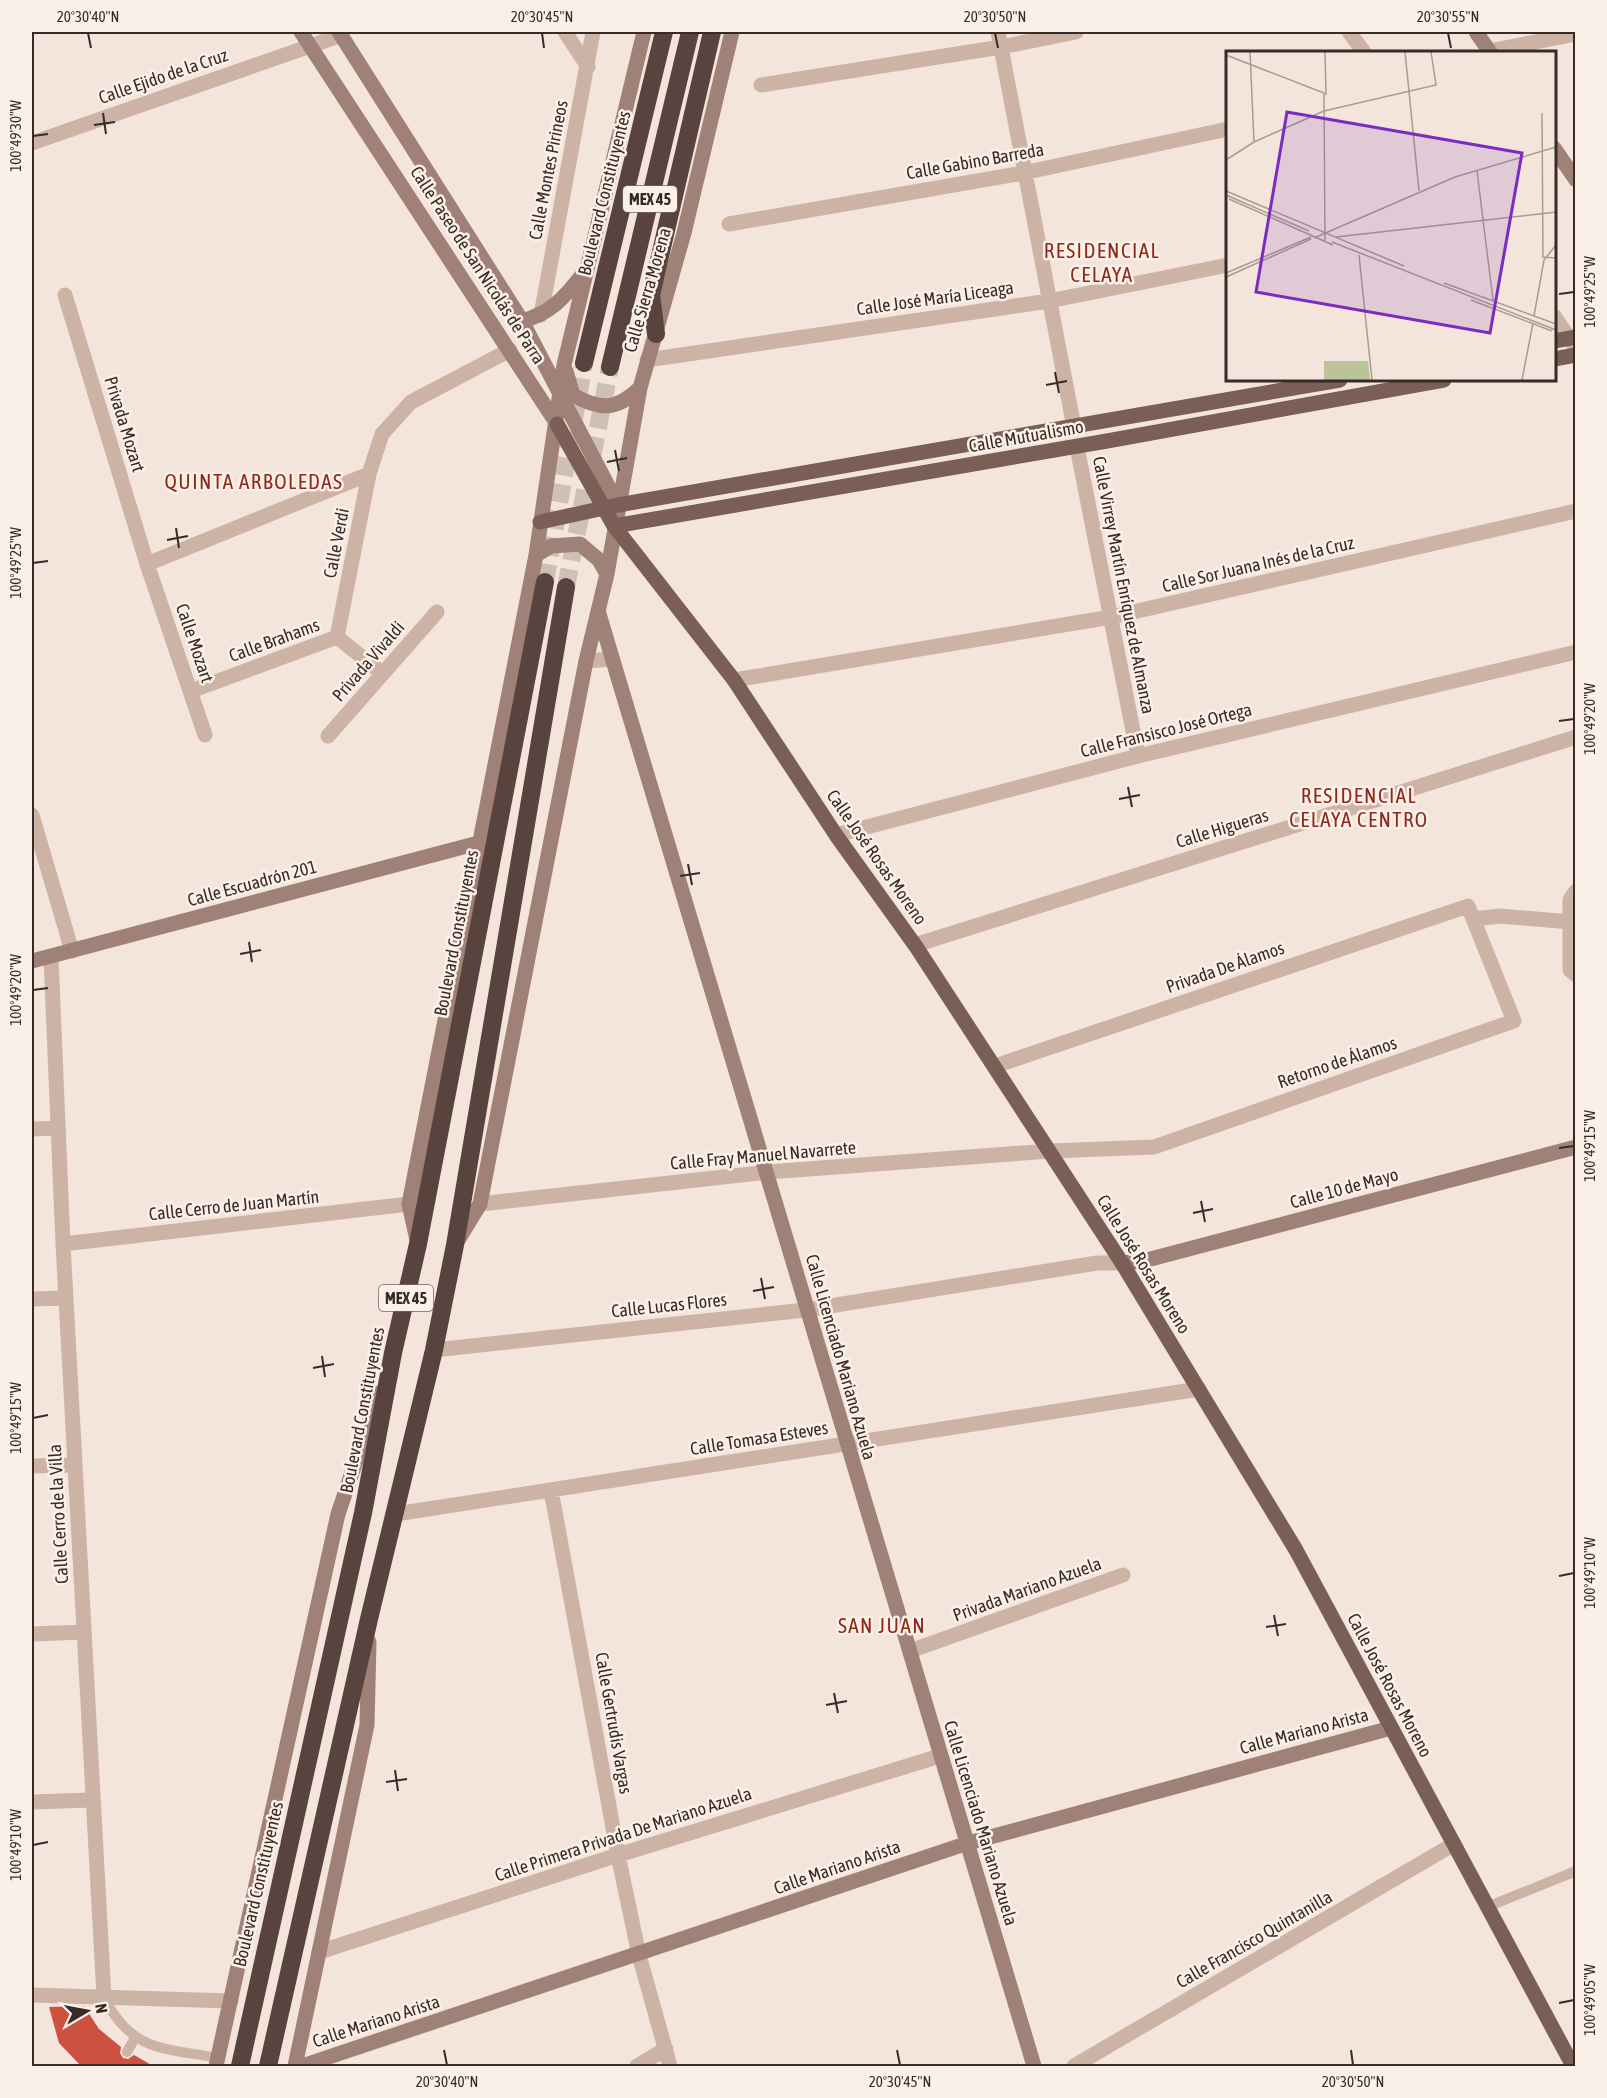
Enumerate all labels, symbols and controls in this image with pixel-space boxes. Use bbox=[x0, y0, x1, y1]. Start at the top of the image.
text: 20°30'40"N bbox=[57, 8, 119, 25]
text: 20°30'45"N bbox=[511, 8, 573, 25]
text: 20°30'50"N bbox=[964, 8, 1026, 25]
text: 20°30'55"N bbox=[1417, 8, 1479, 25]
street label: Calle Ejido de la Cruz bbox=[96, 44, 231, 108]
inset map bbox=[1226, 51, 1556, 381]
street label: Calle Montes Pirineos bbox=[524, 99, 572, 241]
text: 100°49'30"W bbox=[7, 100, 24, 172]
street label: Boulevard Constituyentes bbox=[573, 109, 635, 277]
street label: Calle Gabino Barreda bbox=[905, 139, 1045, 183]
street label: Calle Paseo de San Nicolás de Parra bbox=[406, 162, 550, 368]
road number: MEX 45 bbox=[623, 186, 677, 212]
street label: Calle Sierra Morena bbox=[619, 225, 675, 355]
district label: RESIDENCIAL CELAYA bbox=[1044, 238, 1160, 286]
text: 100°49'25"W bbox=[1581, 256, 1598, 328]
street label: Calle José María Liceaga bbox=[855, 277, 1015, 319]
street label: Privada Mozart bbox=[101, 374, 149, 474]
street label: Calle Mutualismo bbox=[967, 416, 1085, 456]
street label: Calle Virrey Martín Enríquez de Almanza bbox=[1089, 454, 1159, 716]
district label: QUINTA ARBOLEDAS bbox=[165, 469, 343, 493]
street label: Calle Verdi bbox=[319, 506, 353, 580]
text: 100°49'25"W bbox=[7, 527, 24, 599]
street label: Calle Sor Juana Inés de la Cruz bbox=[1160, 532, 1357, 596]
street label: Calle Mozart bbox=[172, 601, 218, 685]
street label: Calle Brahams bbox=[226, 614, 322, 666]
street label: Privada Vivaldi bbox=[328, 617, 408, 705]
text: 100°49'20"W bbox=[1581, 683, 1598, 755]
street label: Calle Fransisco José Ortega bbox=[1078, 699, 1254, 761]
district label: RESIDENCIAL CELAYA CENTRO bbox=[1289, 783, 1429, 831]
street label: Calle José Rosas Moreno bbox=[823, 785, 931, 929]
street label: Calle Higueras bbox=[1173, 804, 1271, 852]
street label: Boulevard Constituyentes bbox=[430, 848, 482, 1018]
street label: Calle Escuadrón 201 bbox=[185, 856, 319, 910]
street label: Privada De Álamos bbox=[1163, 937, 1287, 997]
text: 100°49'20"W bbox=[7, 954, 24, 1026]
street label: Retorno de Álamos bbox=[1275, 1032, 1399, 1092]
text: 100°49'15"W bbox=[1581, 1110, 1598, 1182]
street label: Calle Fray Manuel Navarrete bbox=[669, 1136, 857, 1174]
street label: Calle 10 de Mayo bbox=[1288, 1163, 1400, 1213]
street label: Calle Cerro de Juan Martín bbox=[148, 1186, 320, 1224]
street label: Calle José Rosas Moreno bbox=[1093, 1191, 1195, 1337]
street label: Calle Licenciado Mariano Azuela bbox=[802, 1252, 880, 1462]
road number: MEX 45 bbox=[379, 1285, 433, 1311]
street label: Calle Lucas Flores bbox=[610, 1288, 728, 1322]
street label: Boulevard Constituyentes bbox=[336, 1325, 388, 1495]
text: 100°49'15"W bbox=[7, 1382, 24, 1454]
street label: Calle Tomasa Esteves bbox=[689, 1417, 829, 1459]
street label: Calle Cerro de la Villa bbox=[44, 1444, 72, 1584]
text: 100°49'10"W bbox=[1581, 1537, 1598, 1609]
street label: Privada Mariano Azuela bbox=[950, 1552, 1104, 1626]
street label: Calle José Rosas Moreno bbox=[1343, 1609, 1437, 1761]
district label: SAN JUAN bbox=[838, 1613, 926, 1637]
street label: Calle Gertrudis Vargas bbox=[591, 1651, 637, 1795]
street label: Calle Mariano Arista bbox=[1237, 1704, 1371, 1758]
street label: Calle Licenciado Mariano Azuela bbox=[940, 1718, 1022, 1928]
street label: Calle Primera Privada De Mariano Azuela bbox=[492, 1782, 754, 1886]
street label: Boulevard Constituyentes bbox=[229, 1799, 287, 1969]
text: 100°49'10"W bbox=[7, 1809, 24, 1881]
street label: Calle Mariano Arista bbox=[771, 1835, 903, 1899]
street label: Calle Francisco Quintanilla bbox=[1172, 1886, 1336, 1992]
text: 100°49'05"W bbox=[1581, 1964, 1598, 2036]
north arrow bbox=[57, 1981, 117, 2041]
street label: Calle Mariano Arista bbox=[310, 1991, 442, 2051]
text: N bbox=[92, 2002, 111, 2015]
text: 20°30'40"N bbox=[416, 2073, 478, 2090]
text: 20°30'45"N bbox=[869, 2073, 931, 2090]
text: 20°30'50"N bbox=[1322, 2073, 1384, 2090]

